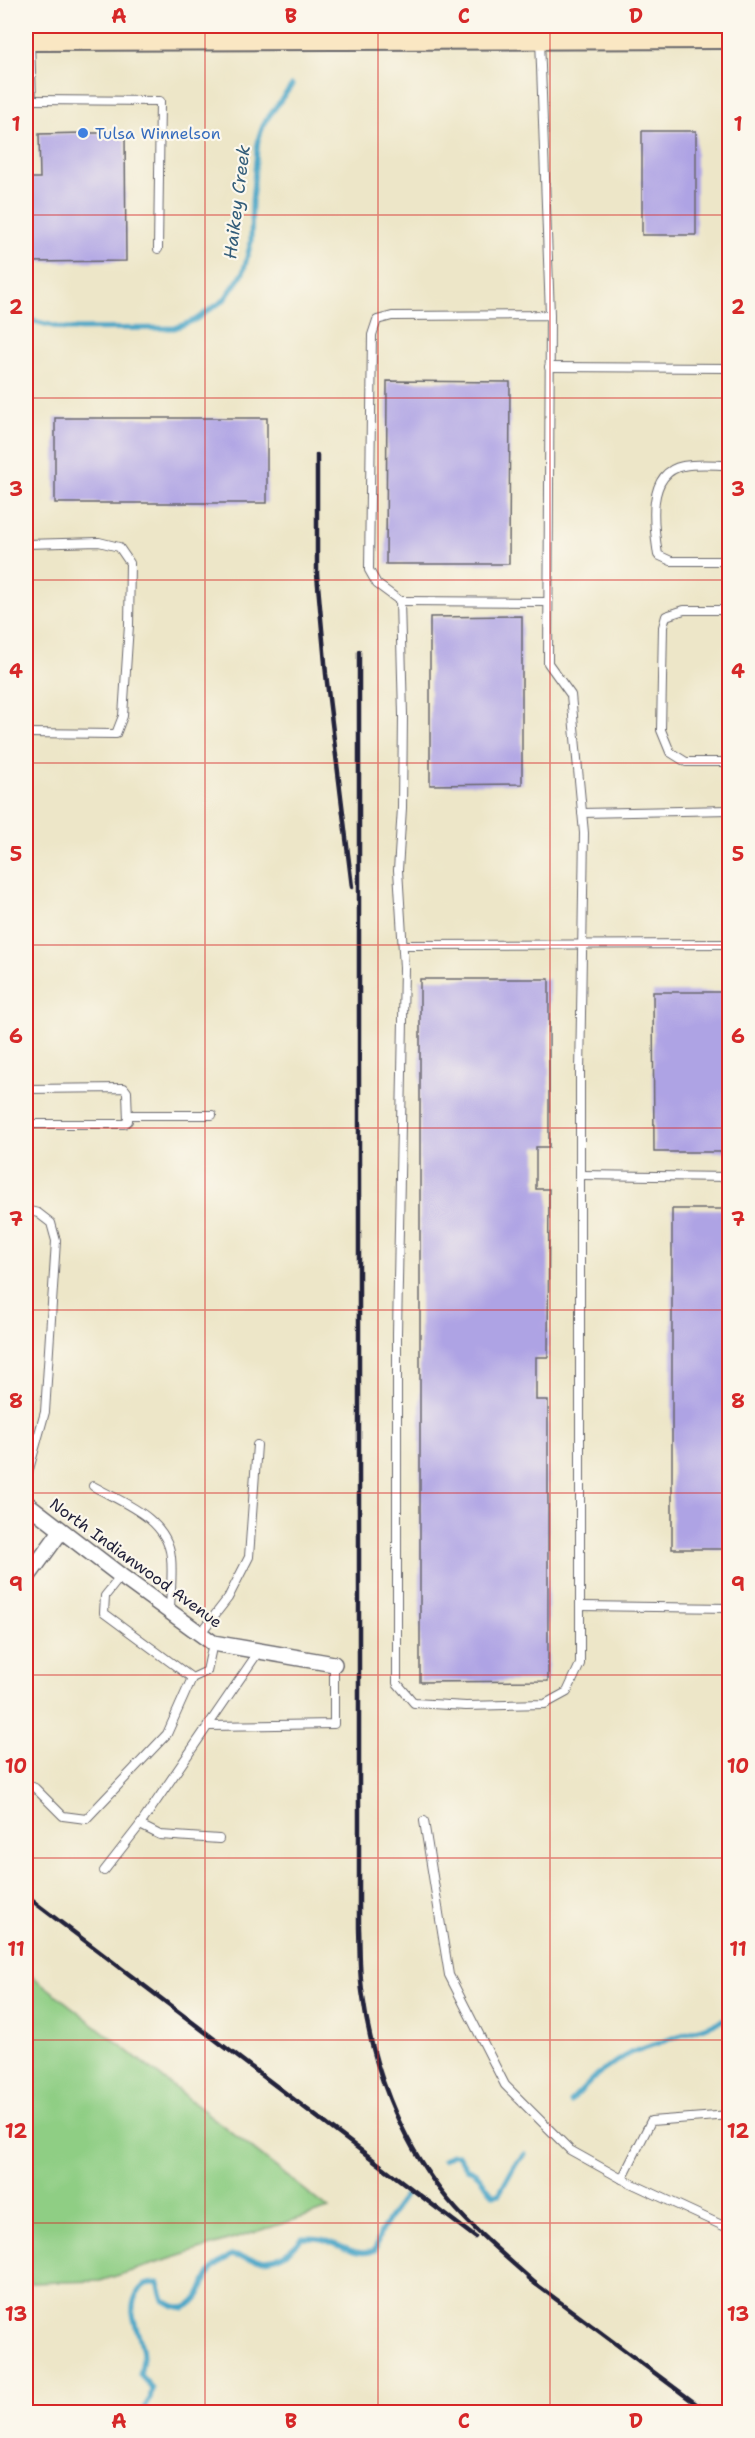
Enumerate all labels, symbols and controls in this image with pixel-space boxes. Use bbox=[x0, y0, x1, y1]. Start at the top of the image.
text: A bbox=[111, 3, 127, 29]
text: B bbox=[285, 3, 297, 29]
text: C bbox=[458, 3, 470, 29]
text: D bbox=[629, 3, 643, 29]
text: 1 bbox=[11, 111, 21, 137]
text: 1 bbox=[733, 111, 743, 137]
place label: Tulsa Winnelson bbox=[95, 123, 221, 144]
marker: Tulsa Winnelson bbox=[76, 126, 90, 140]
water label: Haikey Creek bbox=[218, 143, 256, 260]
text: 2 bbox=[9, 294, 23, 320]
text: 2 bbox=[731, 294, 745, 320]
text: 3 bbox=[9, 476, 23, 502]
text: 3 bbox=[731, 476, 745, 502]
text: 4 bbox=[9, 658, 23, 684]
text: 4 bbox=[731, 658, 745, 684]
text: 5 bbox=[10, 841, 22, 867]
text: 5 bbox=[732, 841, 744, 867]
text: 6 bbox=[9, 1023, 23, 1049]
text: 6 bbox=[731, 1023, 745, 1049]
text: 7 bbox=[9, 1206, 23, 1232]
text: 7 bbox=[731, 1206, 745, 1232]
text: 8 bbox=[9, 1388, 23, 1414]
text: 8 bbox=[731, 1388, 745, 1414]
street label: North Indianwood Avenue bbox=[46, 1493, 226, 1633]
text: 9 bbox=[9, 1571, 23, 1597]
text: 9 bbox=[731, 1571, 745, 1597]
text: 10 bbox=[5, 1753, 27, 1779]
text: 10 bbox=[727, 1753, 749, 1779]
text: 11 bbox=[7, 1936, 25, 1962]
text: 11 bbox=[729, 1936, 747, 1962]
text: 12 bbox=[5, 2118, 27, 2144]
text: 12 bbox=[727, 2118, 749, 2144]
text: 13 bbox=[5, 2301, 27, 2327]
text: 13 bbox=[727, 2301, 749, 2327]
text: A bbox=[111, 2408, 127, 2434]
text: B bbox=[285, 2408, 297, 2434]
text: C bbox=[458, 2408, 470, 2434]
text: D bbox=[629, 2408, 643, 2434]

